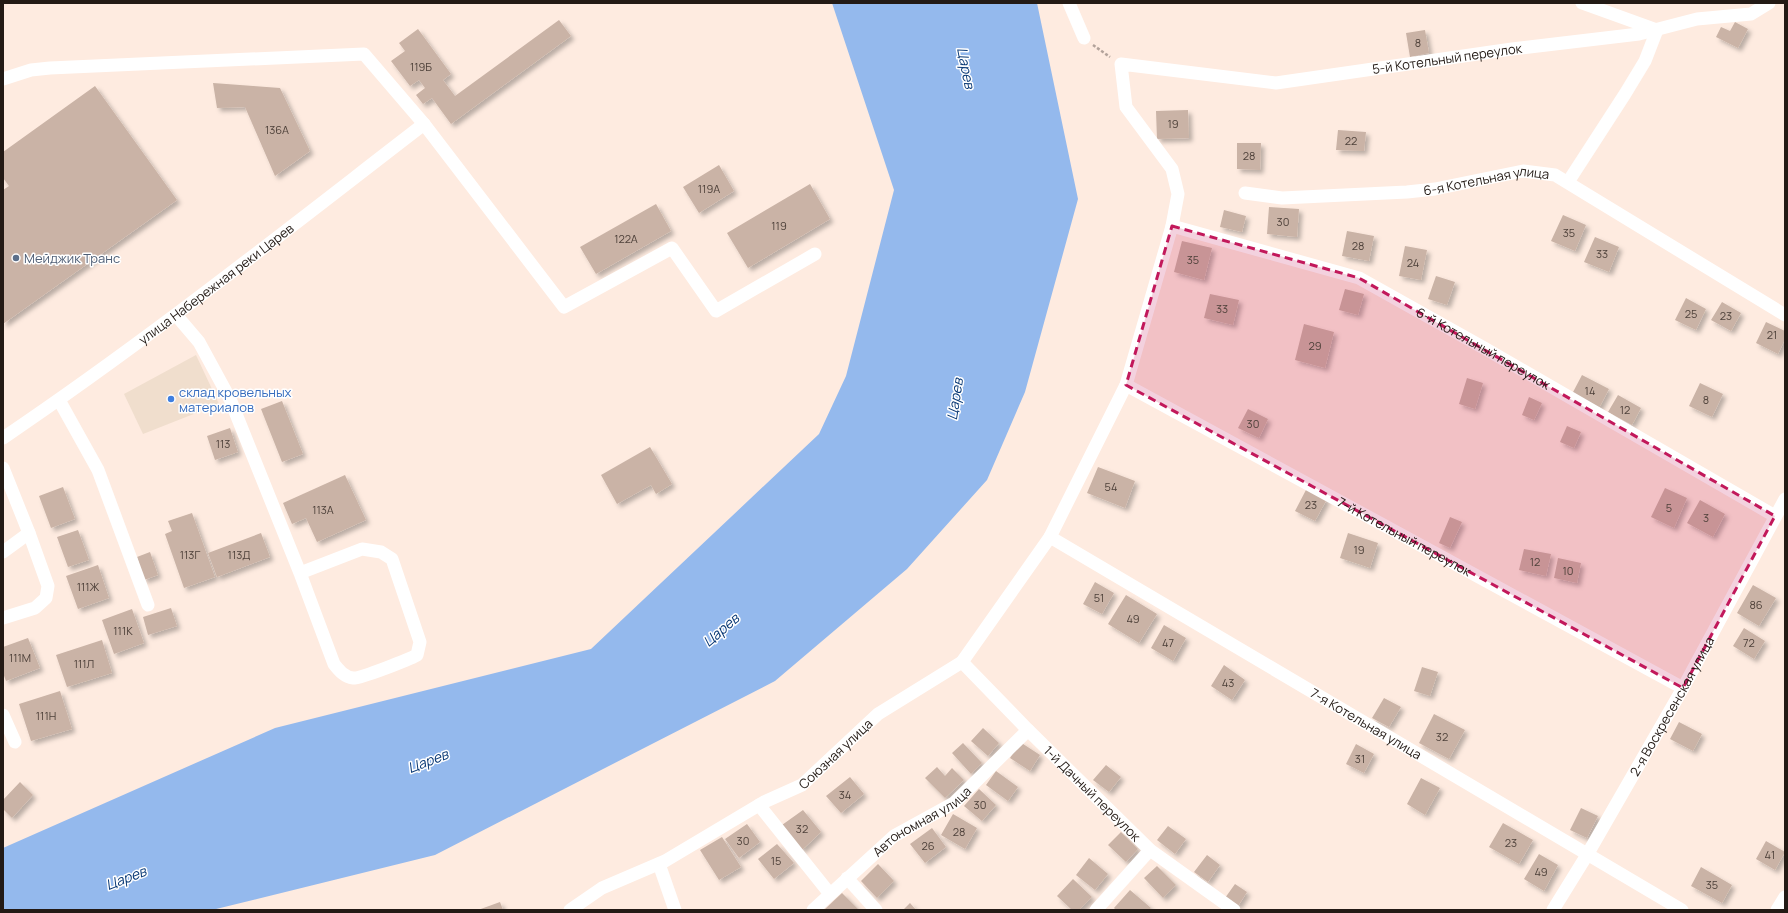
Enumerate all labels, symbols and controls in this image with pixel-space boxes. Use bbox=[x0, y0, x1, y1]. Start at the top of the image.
house number: 8 bbox=[1415, 35, 1421, 50]
street label: 5-й Котельный переулок bbox=[1371, 39, 1523, 78]
water label: Царев bbox=[953, 46, 980, 92]
house number: 119Б bbox=[410, 59, 432, 74]
house number: 19 bbox=[1167, 116, 1179, 131]
house number: 136А bbox=[265, 122, 289, 137]
house number: 22 bbox=[1345, 133, 1357, 148]
house number: 28 bbox=[1243, 148, 1255, 163]
street label: 6-я Котельная улица bbox=[1422, 162, 1550, 199]
house number: 119А bbox=[698, 181, 720, 196]
house number: 30 bbox=[1277, 214, 1289, 229]
house number: 119 bbox=[771, 218, 787, 233]
street label: улица Набережная реки Царев bbox=[135, 219, 297, 348]
house number: 35 bbox=[1563, 225, 1575, 240]
house number: 122А bbox=[614, 231, 638, 246]
house number: 28 bbox=[1352, 238, 1364, 253]
house number: 33 bbox=[1596, 246, 1608, 261]
place label: Мейджик Транс bbox=[24, 249, 120, 267]
house number: 35 bbox=[1187, 252, 1199, 267]
marker: Мейджик Транс bbox=[11, 253, 21, 263]
house number: 24 bbox=[1407, 255, 1419, 270]
house number: 33 bbox=[1216, 301, 1228, 316]
street label: 6-й Котельный переулок bbox=[1413, 303, 1554, 394]
house number: 25 bbox=[1685, 306, 1697, 321]
house number: 23 bbox=[1720, 308, 1732, 323]
house number: 21 bbox=[1767, 327, 1777, 342]
house number: 29 bbox=[1308, 338, 1322, 353]
water label: Царев bbox=[942, 375, 967, 421]
place label: склад кровельных материалов bbox=[179, 383, 292, 416]
house number: 14 bbox=[1585, 383, 1595, 398]
house number: 8 bbox=[1703, 392, 1709, 407]
marker: склад кровельных материалов bbox=[166, 394, 176, 404]
house number: 12 bbox=[1620, 402, 1630, 417]
house number: 30 bbox=[1247, 416, 1259, 431]
house number: 113 bbox=[216, 436, 230, 451]
house number: 54 bbox=[1105, 479, 1117, 494]
street label: 7-й Котельный переулок bbox=[1334, 493, 1475, 580]
house number: 23 bbox=[1305, 497, 1317, 512]
house number: 5 bbox=[1666, 500, 1672, 515]
house number: 113А bbox=[312, 502, 334, 517]
house number: 3 bbox=[1703, 510, 1709, 525]
house number: 19 bbox=[1353, 542, 1365, 557]
house number: 113Г bbox=[180, 547, 200, 562]
house number: 113Д bbox=[228, 547, 250, 562]
house number: 12 bbox=[1530, 554, 1540, 569]
house number: 10 bbox=[1562, 563, 1574, 578]
house number: 111Ж bbox=[77, 579, 100, 594]
house number: 51 bbox=[1094, 590, 1104, 605]
house number: 86 bbox=[1749, 597, 1763, 612]
water label: Царев bbox=[699, 608, 744, 650]
house number: 49 bbox=[1126, 611, 1140, 626]
house number: 111К bbox=[113, 623, 133, 638]
street label: 2-я Воскресенская улица bbox=[1625, 633, 1718, 779]
house number: 47 bbox=[1162, 635, 1174, 650]
house number: 72 bbox=[1743, 635, 1755, 650]
house number: 111М bbox=[9, 650, 31, 665]
house number: 111Л bbox=[74, 656, 94, 671]
house number: 43 bbox=[1222, 675, 1234, 690]
street label: 7-я Котельная улица bbox=[1307, 684, 1425, 763]
house number: 111Н bbox=[36, 708, 56, 723]
street label: Союзная улица bbox=[794, 715, 876, 793]
house number: 32 bbox=[1436, 729, 1448, 744]
street label: 1-й Дачный переулок bbox=[1040, 742, 1145, 845]
water label: Царев bbox=[405, 744, 452, 777]
house number: 31 bbox=[1355, 751, 1365, 766]
street label: Автономная улица bbox=[868, 782, 975, 860]
house number: 34 bbox=[839, 787, 851, 802]
house number: 30 bbox=[974, 797, 986, 812]
house number: 32 bbox=[796, 821, 808, 836]
house number: 28 bbox=[953, 824, 965, 839]
house number: 30 bbox=[737, 833, 749, 848]
house number: 23 bbox=[1505, 835, 1517, 850]
house number: 26 bbox=[921, 838, 935, 853]
house number: 41 bbox=[1765, 847, 1775, 862]
house number: 15 bbox=[771, 853, 781, 868]
water label: Царев bbox=[103, 861, 150, 894]
house number: 49 bbox=[1534, 864, 1548, 879]
house number: 35 bbox=[1706, 877, 1718, 892]

